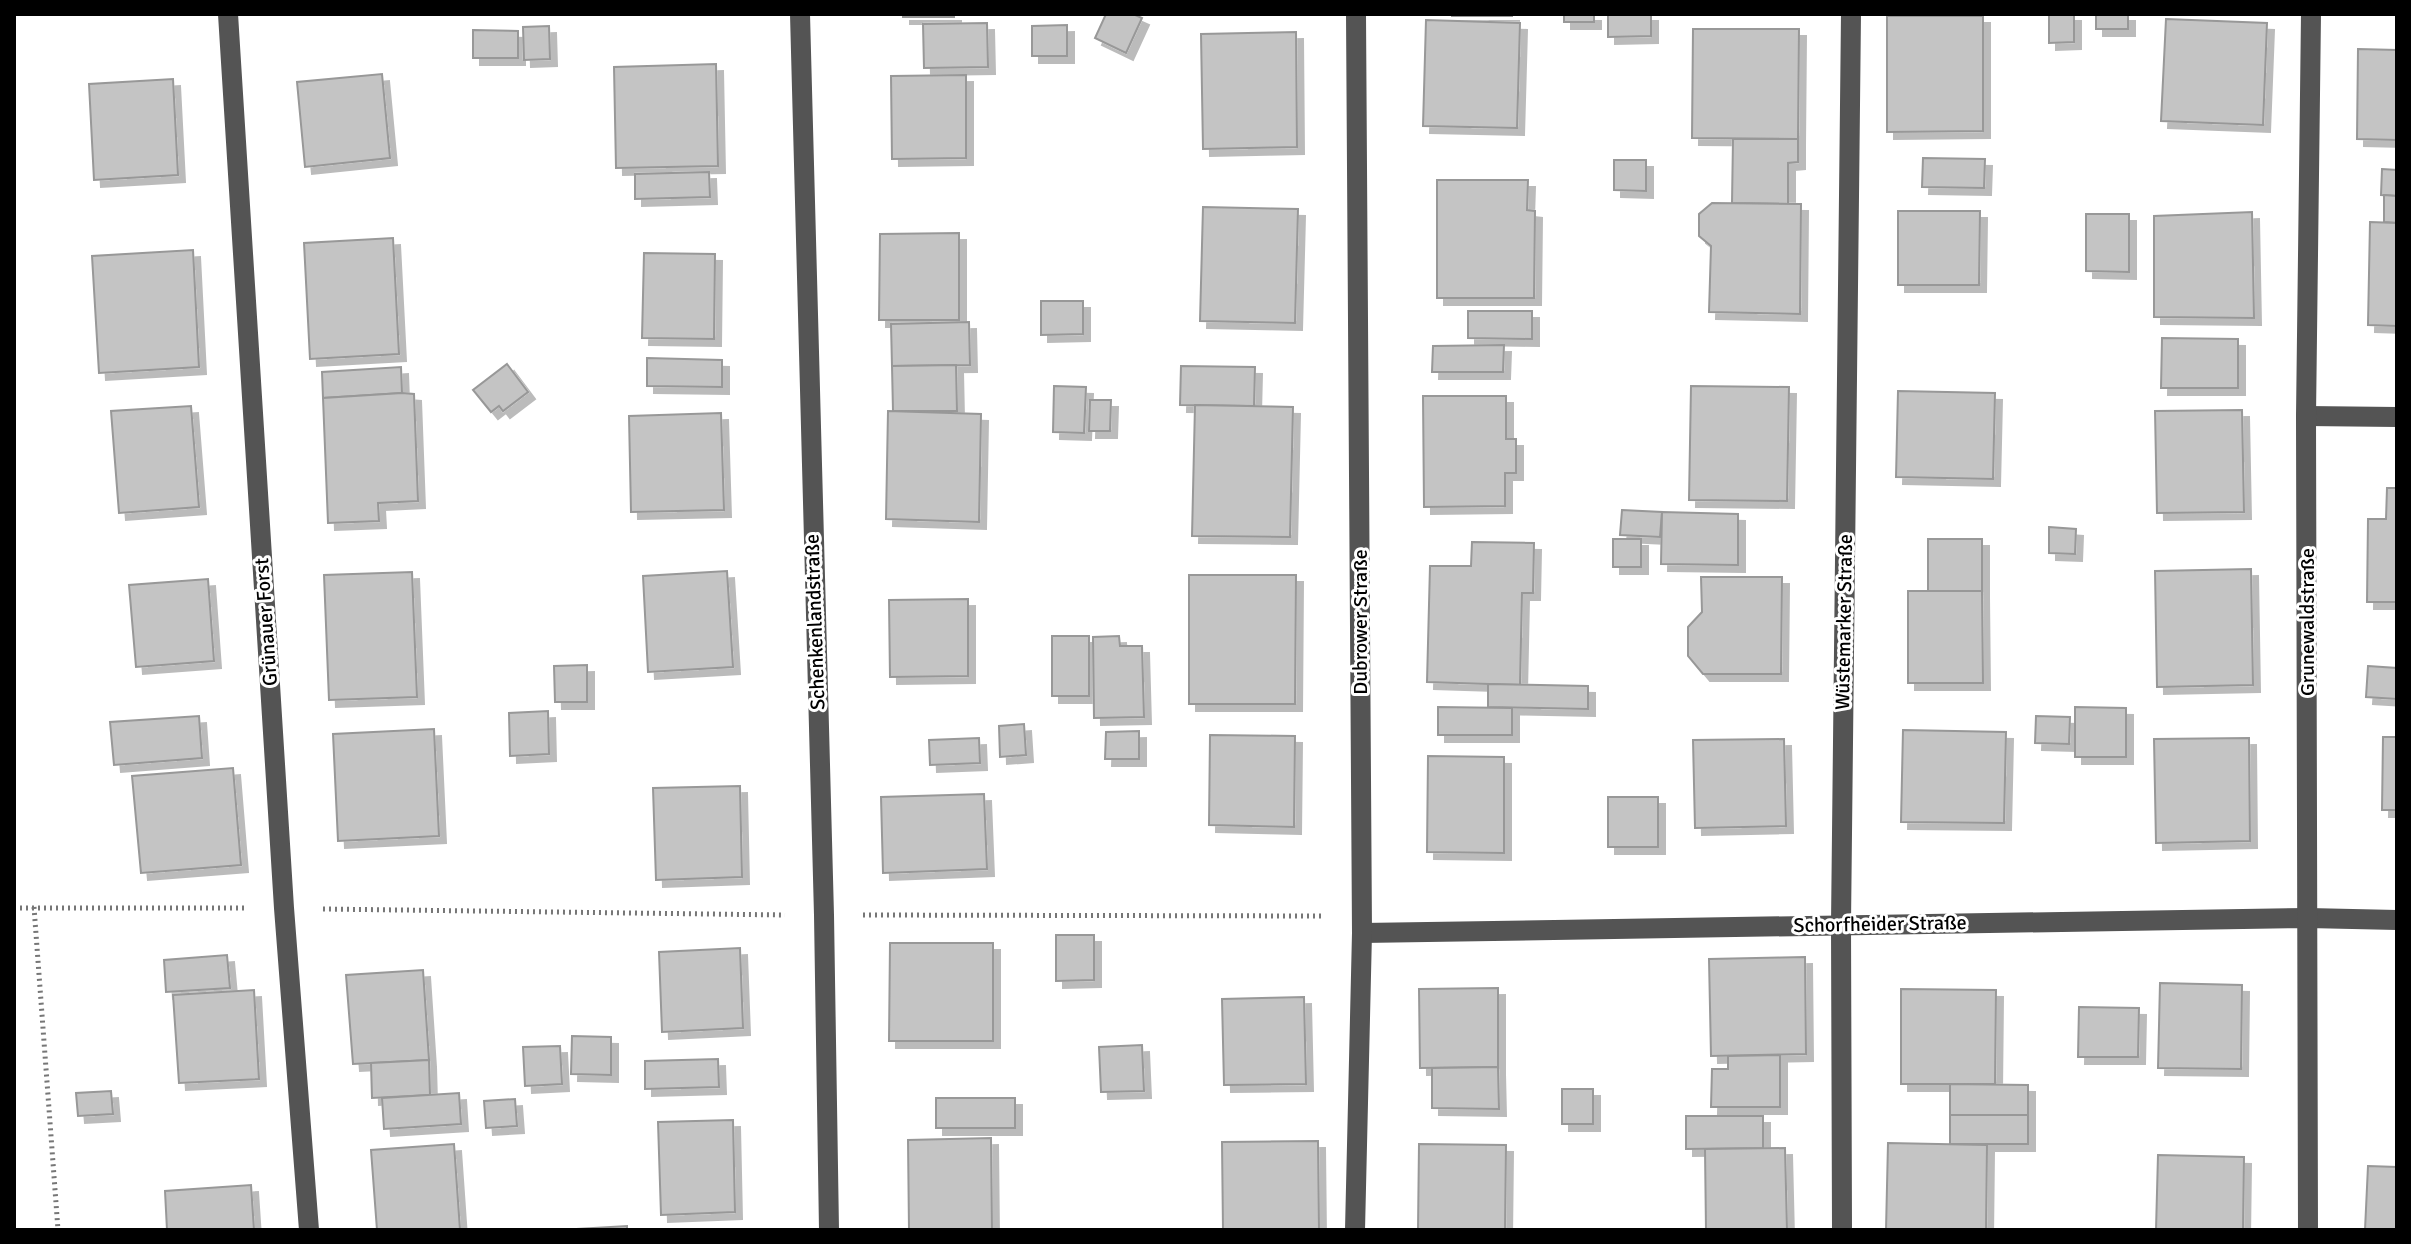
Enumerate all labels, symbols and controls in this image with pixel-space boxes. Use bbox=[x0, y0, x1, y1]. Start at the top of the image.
street label: Schenkenlandstraße bbox=[799, 534, 831, 710]
street label: Wüstemarker Straße bbox=[1830, 534, 1858, 710]
street label: Grunewaldstraße bbox=[2295, 548, 2320, 696]
street label: Dubrower Straße bbox=[1348, 549, 1373, 695]
street label: Grünauer Forst bbox=[249, 557, 283, 687]
street label: Schorfheider Straße bbox=[1793, 910, 1967, 938]

